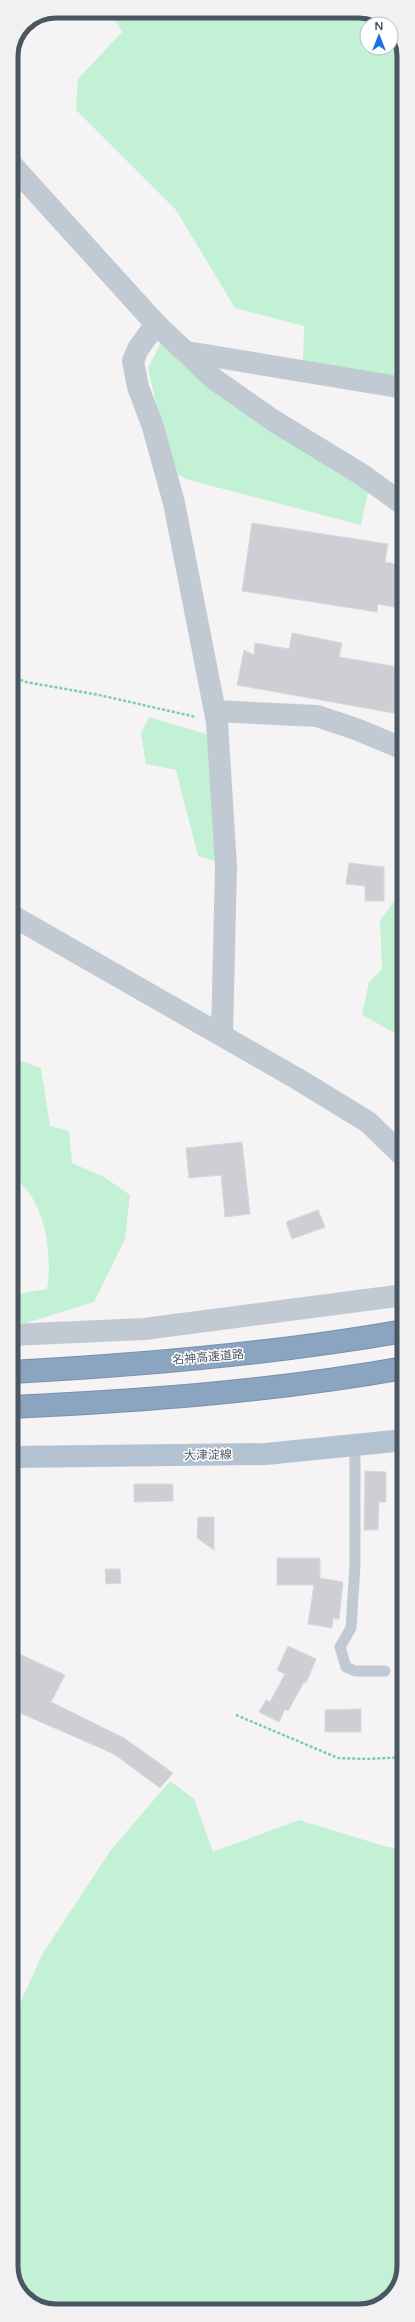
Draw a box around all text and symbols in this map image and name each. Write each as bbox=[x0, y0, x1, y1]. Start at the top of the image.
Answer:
north arrow bbox=[359, 16, 399, 56]
text: N bbox=[375, 20, 383, 33]
street label: 名神高速道路 bbox=[172, 1347, 244, 1367]
street label: 大津淀線 bbox=[184, 1448, 232, 1462]

